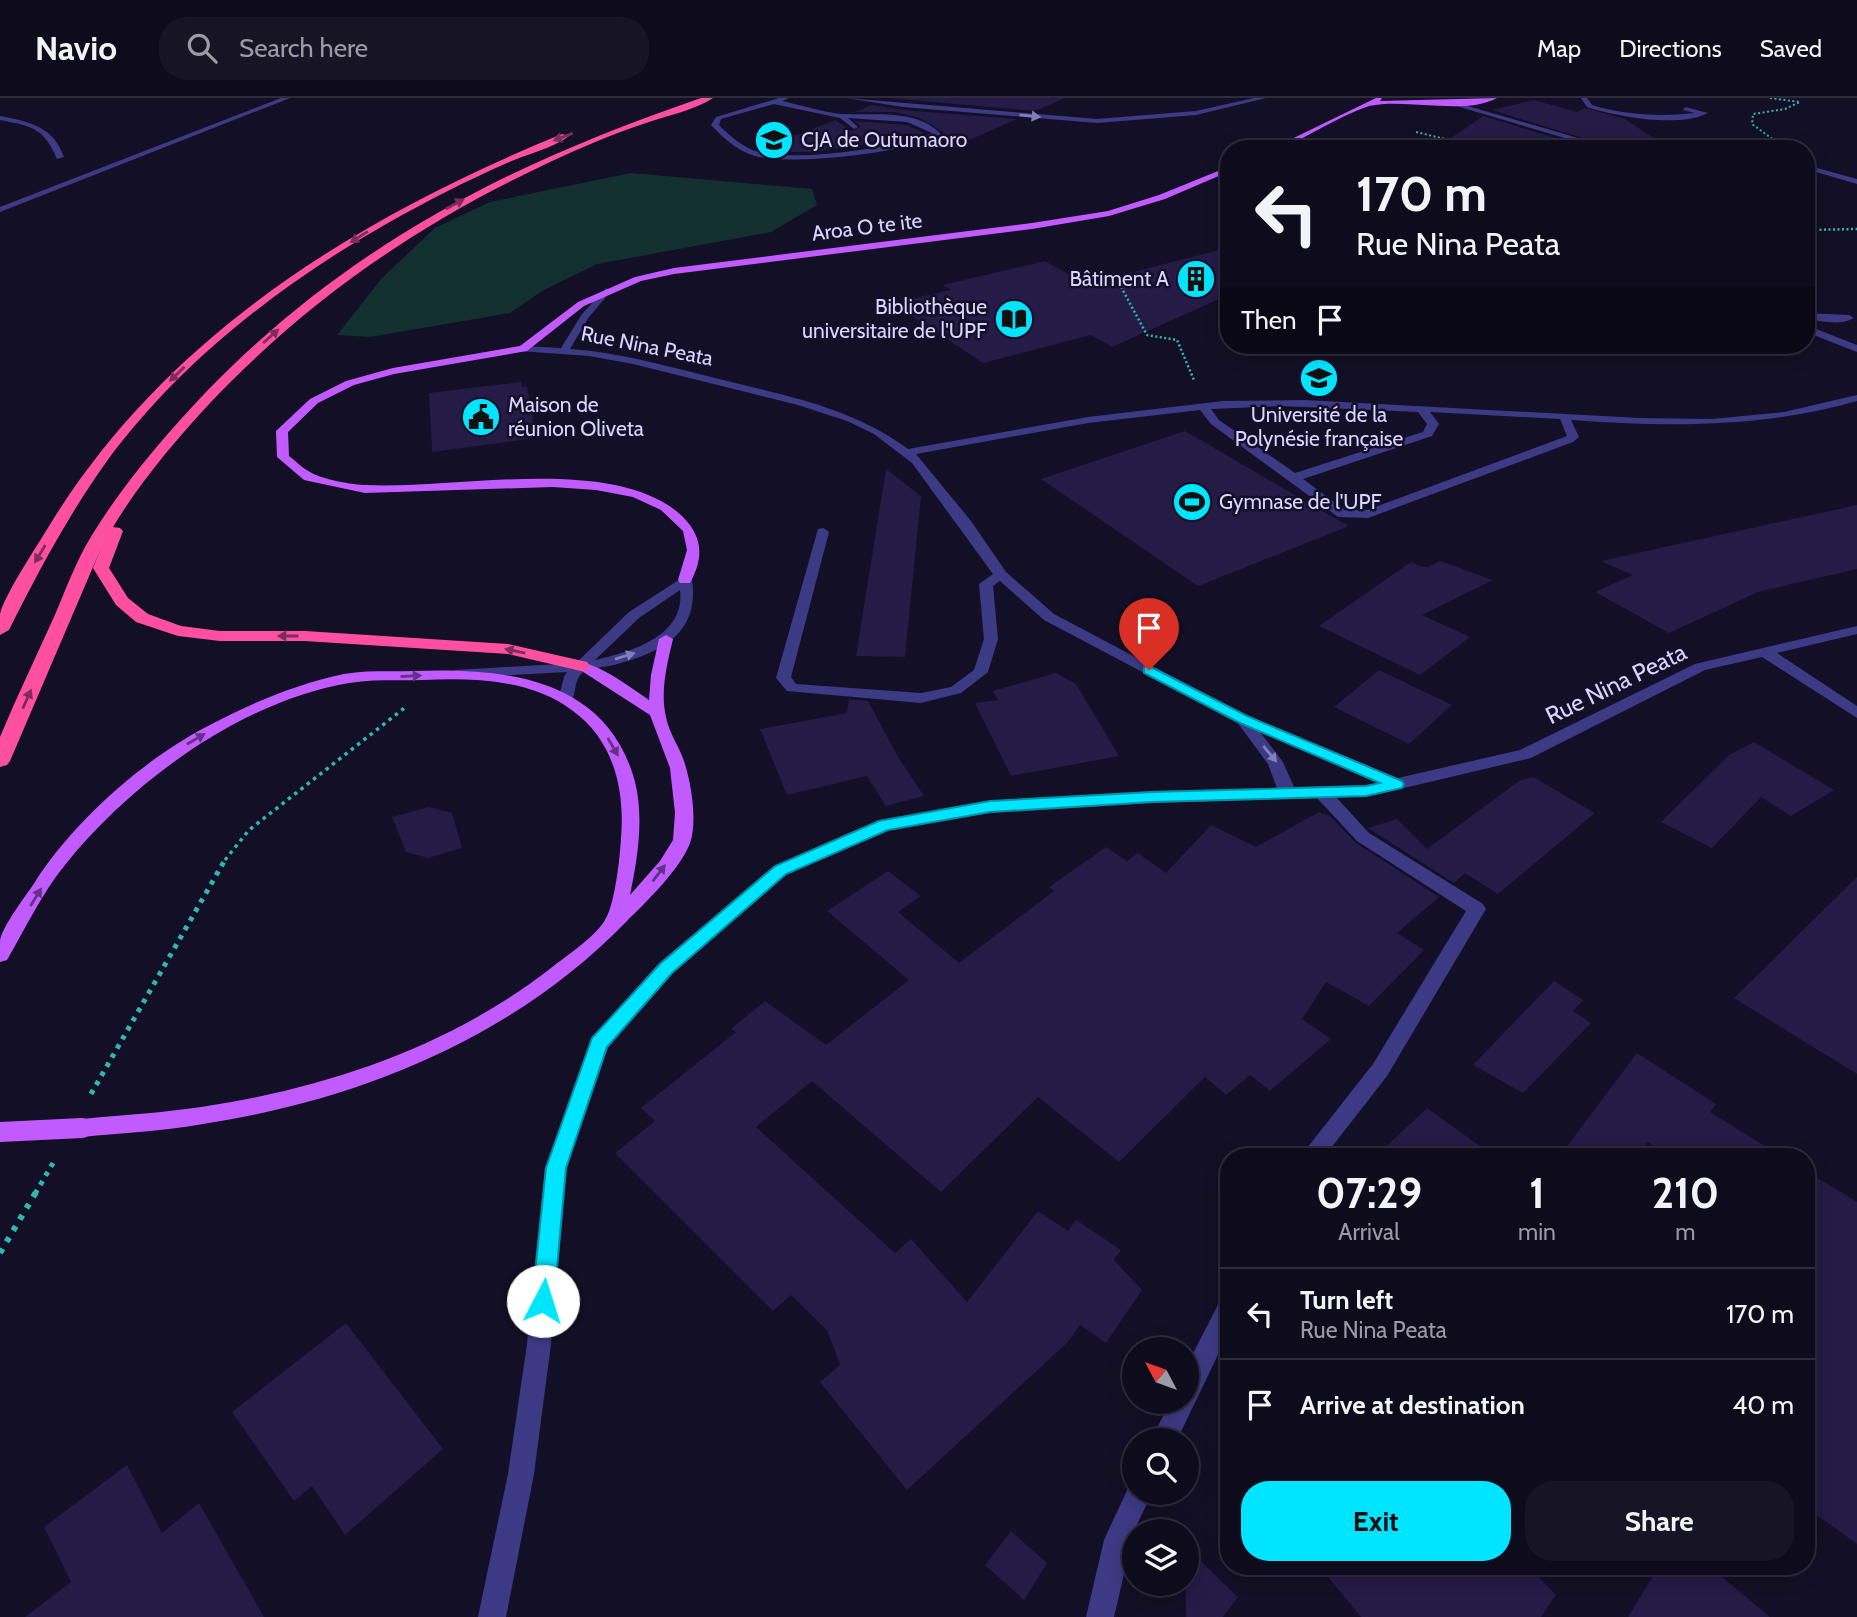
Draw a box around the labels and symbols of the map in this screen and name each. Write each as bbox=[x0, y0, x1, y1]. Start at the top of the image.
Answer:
one-way arrow bbox=[1019, 111, 1041, 122]
school or university icon: CJA de Outumaoro bbox=[753, 119, 795, 161]
place label: CJA de Outumaoro bbox=[801, 127, 967, 152]
one-way arrow bbox=[552, 131, 573, 142]
one-way arrow bbox=[445, 198, 465, 209]
street label: Aroa O te ite bbox=[810, 207, 924, 246]
one-way arrow bbox=[349, 230, 368, 243]
building icon: Bâtiment A bbox=[1175, 258, 1217, 300]
place label: Bâtiment A bbox=[1070, 266, 1169, 291]
place label: Bibliothèque universitaire de l'UPF bbox=[802, 294, 987, 343]
library icon: Bibliothèque universitaire de l'UPF bbox=[993, 298, 1035, 340]
street label: Rue Nina Peata bbox=[579, 320, 715, 371]
one-way arrow bbox=[262, 329, 279, 344]
school or university icon: Université de la Polynésie française bbox=[1298, 357, 1340, 399]
one-way arrow bbox=[169, 365, 186, 382]
place label: Maison de réunion Oliveta bbox=[508, 392, 644, 441]
public building icon: Maison de réunion Oliveta bbox=[460, 396, 502, 438]
place label: Université de la Polynésie française bbox=[1235, 402, 1404, 451]
sports icon: Gymnase de l'UPF bbox=[1171, 481, 1213, 523]
place label: Gymnase de l'UPF bbox=[1219, 489, 1382, 514]
one-way arrow bbox=[34, 544, 46, 563]
pin bbox=[1119, 598, 1179, 670]
one-way arrow bbox=[277, 630, 299, 642]
street label: Rue Nina Peata bbox=[1541, 637, 1691, 730]
one-way arrow bbox=[504, 645, 526, 656]
one-way arrow bbox=[614, 650, 635, 660]
one-way arrow bbox=[401, 670, 423, 681]
one-way arrow bbox=[22, 688, 33, 709]
one-way arrow bbox=[187, 733, 206, 745]
one-way arrow bbox=[607, 738, 619, 757]
one-way arrow bbox=[1262, 745, 1278, 763]
one-way arrow bbox=[652, 864, 666, 882]
one-way arrow bbox=[29, 887, 42, 907]
position arrow bbox=[506, 1264, 580, 1338]
north arrow bbox=[1122, 1337, 1199, 1414]

